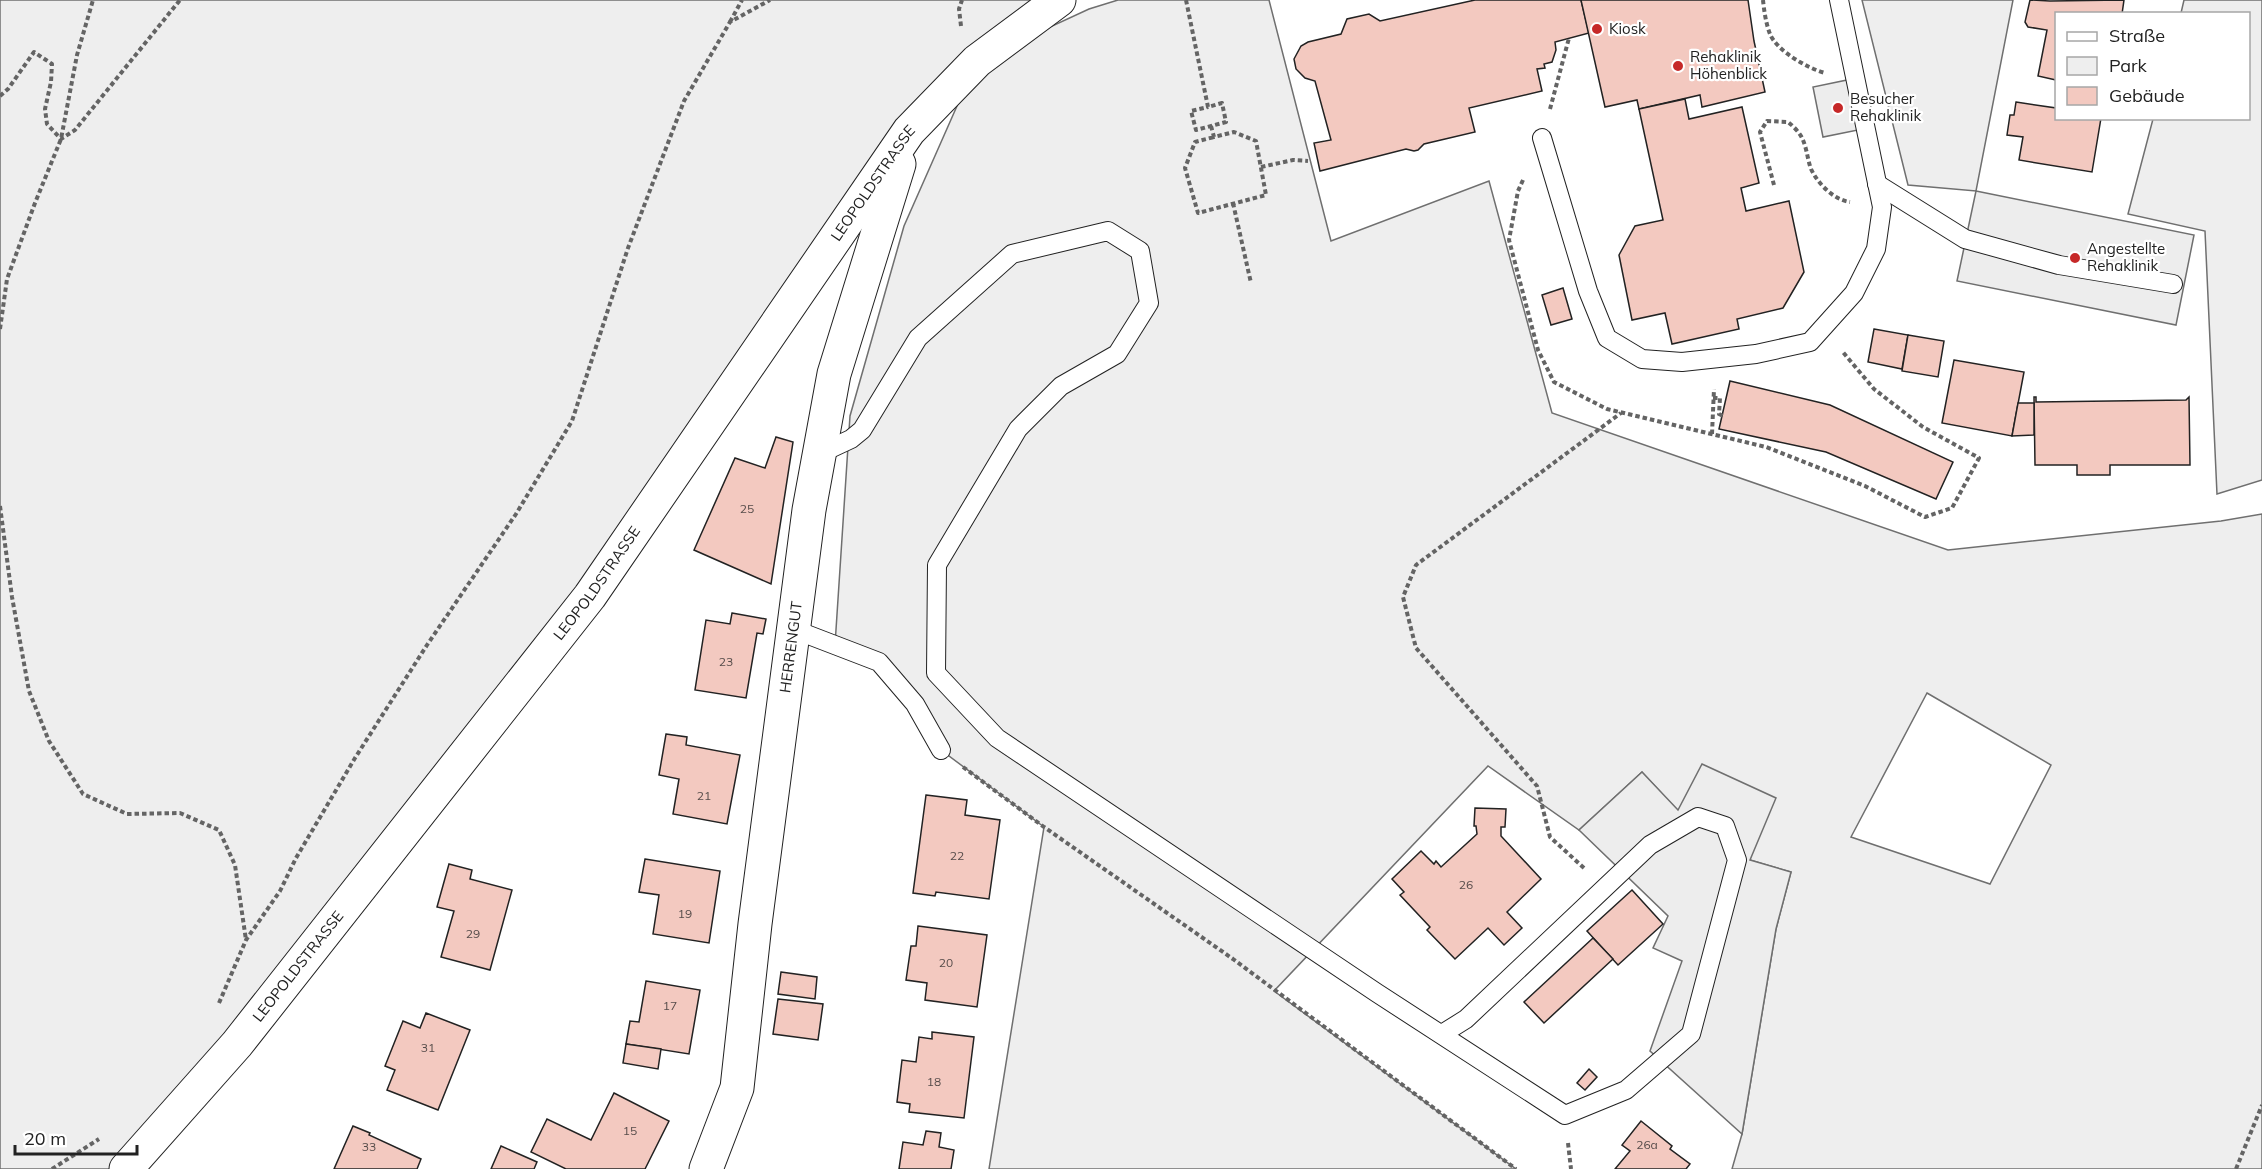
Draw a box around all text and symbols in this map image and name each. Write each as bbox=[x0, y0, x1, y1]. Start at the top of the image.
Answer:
legend bbox=[2055, 12, 2250, 120]
place label: Kiosk bbox=[1609, 19, 1646, 38]
marker: Kiosk bbox=[1590, 22, 1604, 36]
text: Straße bbox=[2109, 24, 2165, 47]
place label: Rehaklinik Höhenblick bbox=[1690, 47, 1767, 83]
text: Park bbox=[2109, 54, 2148, 77]
marker: Rehaklinik Höhenblick bbox=[1671, 59, 1685, 73]
text: Gebäude bbox=[2109, 84, 2185, 107]
place label: Besucher Rehaklinik bbox=[1850, 89, 1921, 125]
marker: Besucher Rehaklinik bbox=[1831, 101, 1845, 115]
street label: LEOPOLDSTRASSE bbox=[826, 121, 919, 245]
place label: Angestellte Rehaklinik bbox=[2087, 239, 2165, 275]
marker: Angestellte Rehaklinik bbox=[2068, 251, 2082, 265]
house number: 25 bbox=[740, 501, 754, 516]
street label: LEOPOLDSTRASSE bbox=[549, 522, 644, 644]
street label: HERRENGUT bbox=[775, 600, 806, 694]
house number: 23 bbox=[719, 654, 733, 669]
house number: 21 bbox=[697, 788, 711, 803]
house number: 22 bbox=[950, 848, 964, 863]
house number: 26 bbox=[1459, 877, 1473, 892]
house number: 19 bbox=[678, 906, 692, 921]
street label: LEOPOLDSTRASSE bbox=[248, 907, 347, 1025]
house number: 29 bbox=[466, 926, 480, 941]
house number: 20 bbox=[939, 955, 953, 970]
house number: 17 bbox=[663, 998, 677, 1013]
house number: 31 bbox=[421, 1040, 435, 1055]
house number: 18 bbox=[927, 1074, 941, 1089]
scale bar bbox=[15, 1118, 136, 1156]
house number: 15 bbox=[623, 1123, 637, 1138]
text: 20 m bbox=[24, 1127, 66, 1150]
house number: 26a bbox=[1636, 1137, 1658, 1152]
house number: 33 bbox=[362, 1139, 376, 1154]

